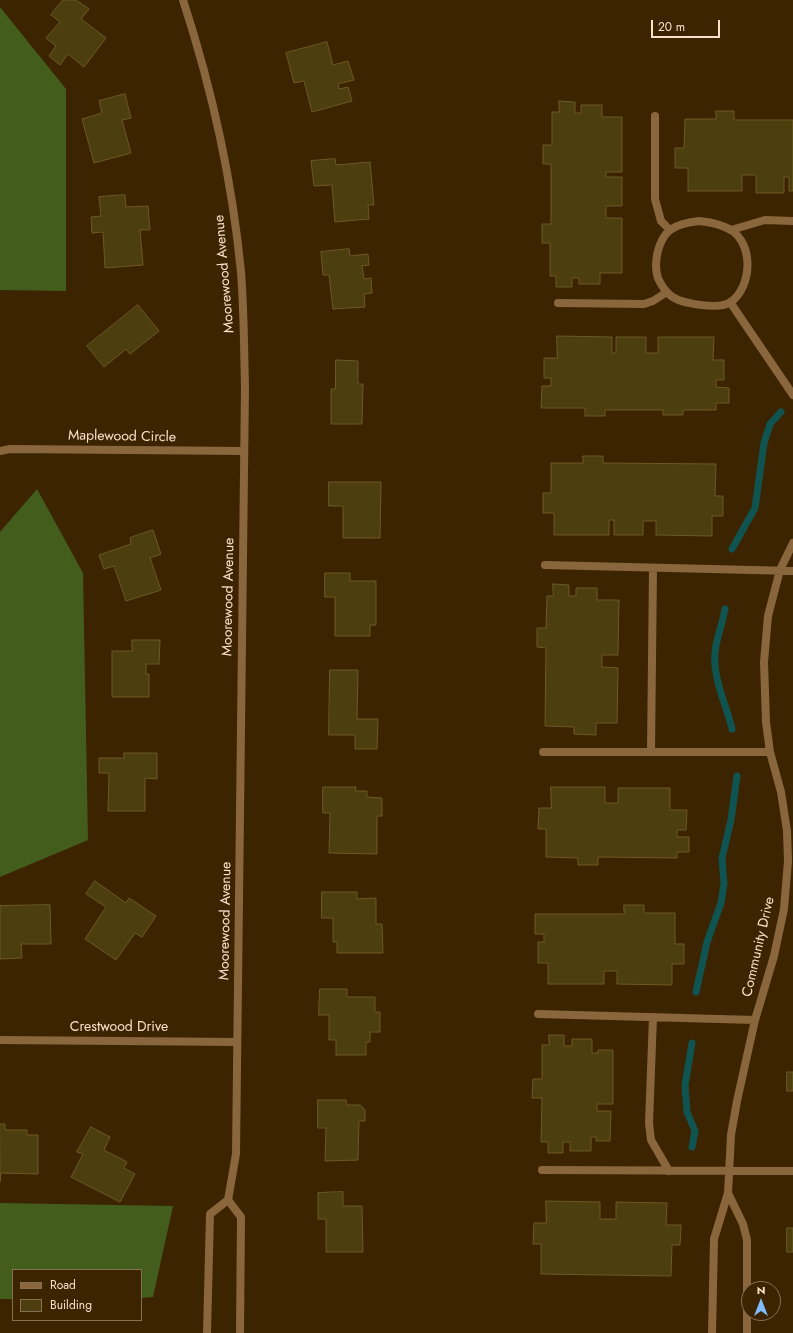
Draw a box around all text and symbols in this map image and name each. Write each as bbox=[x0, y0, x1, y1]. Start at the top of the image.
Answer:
scale bar bbox=[653, 12, 722, 38]
text: 20 m bbox=[658, 18, 685, 36]
street label: Moorewood Avenue bbox=[211, 214, 239, 334]
street label: Maplewood Circle bbox=[68, 428, 176, 446]
street label: Moorewood Avenue bbox=[220, 538, 238, 656]
street label: Moorewood Avenue bbox=[217, 862, 235, 980]
street label: Community Drive bbox=[739, 895, 779, 999]
street label: Crestwood Drive bbox=[70, 1020, 168, 1036]
legend bbox=[12, 1269, 142, 1321]
text: Road bbox=[50, 1276, 76, 1294]
north arrow bbox=[741, 1281, 781, 1321]
text: N bbox=[757, 1282, 765, 1298]
text: Building bbox=[50, 1296, 92, 1314]

